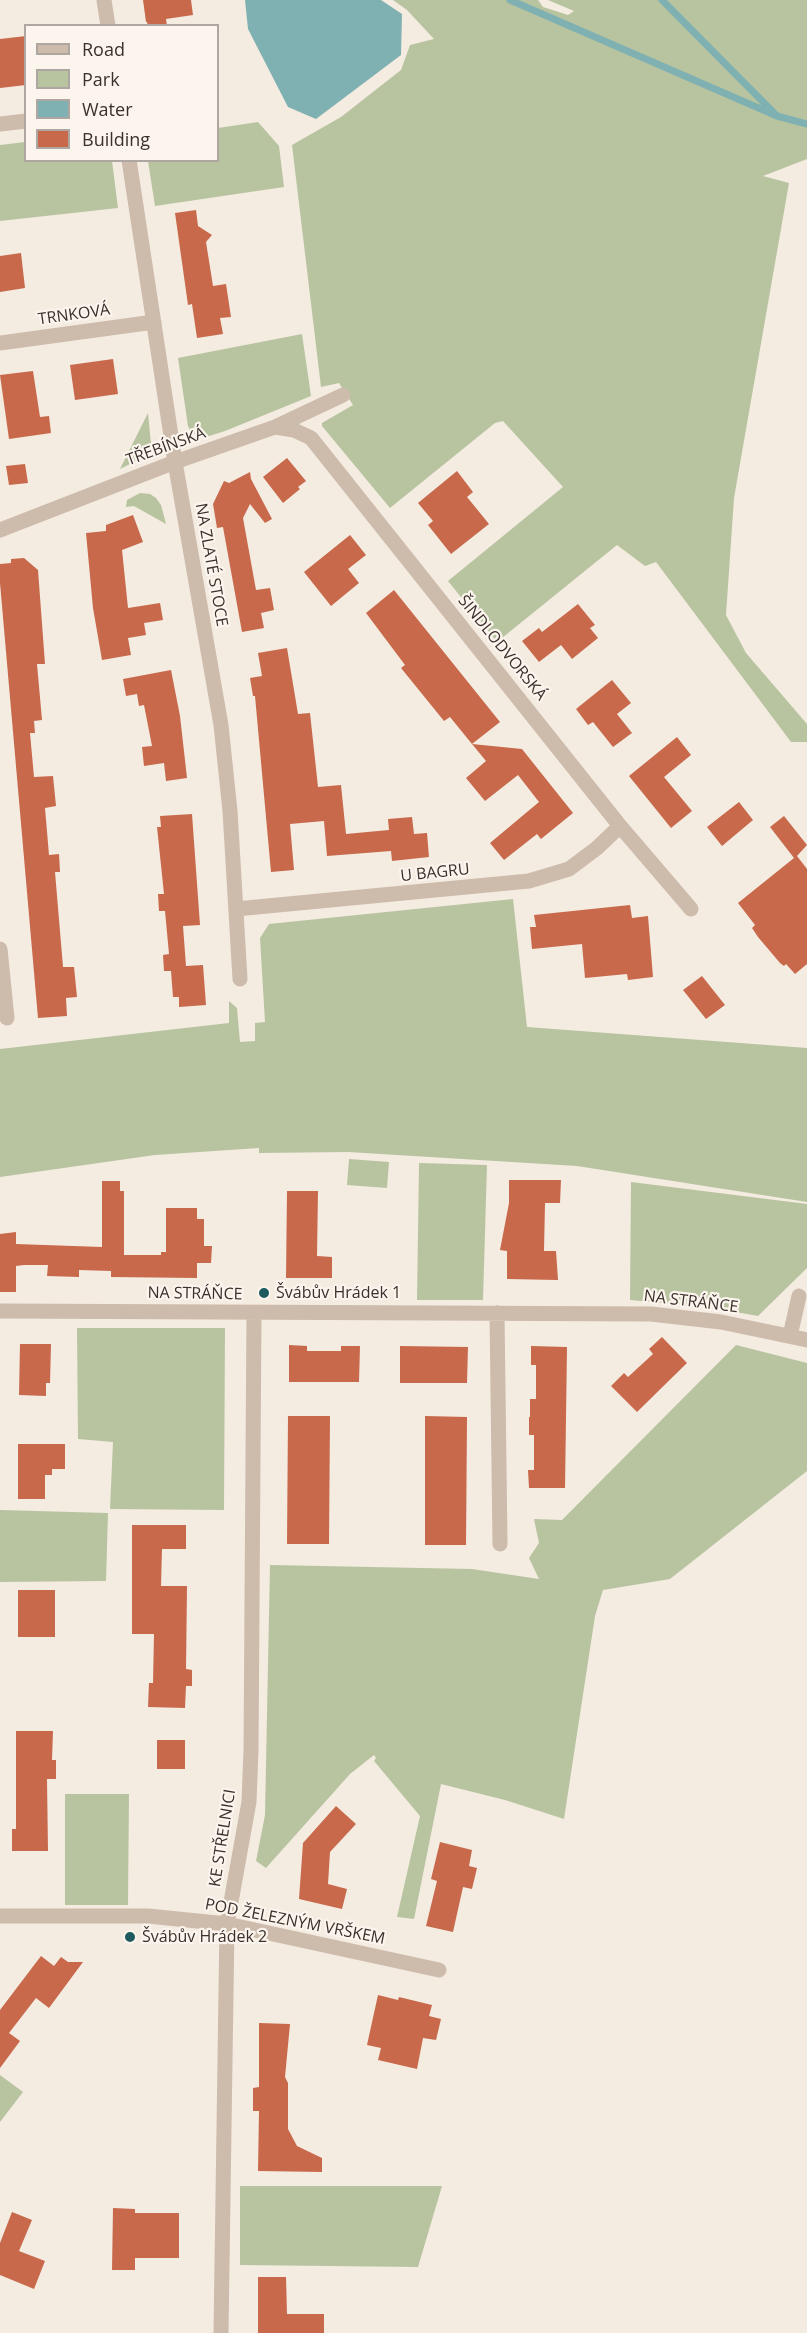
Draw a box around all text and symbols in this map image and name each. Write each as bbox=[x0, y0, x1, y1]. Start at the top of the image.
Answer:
legend bbox=[24, 24, 219, 162]
text: Road bbox=[82, 37, 125, 61]
text: Park bbox=[82, 67, 120, 91]
text: Water bbox=[82, 97, 133, 121]
text: Building bbox=[82, 127, 150, 151]
street label: TRNKOVÁ bbox=[37, 300, 111, 330]
street label: TŘEBÍNSKÁ bbox=[124, 424, 208, 470]
street label: NA ZLATÉ STOCE bbox=[191, 502, 231, 628]
street label: ŠINDLODVORSKÁ bbox=[454, 592, 550, 704]
street label: U BAGRU bbox=[399, 860, 471, 886]
place label: Švábův Hrádek 1 bbox=[276, 1283, 401, 1303]
street label: NA STRÁŇCE bbox=[147, 1284, 243, 1304]
marker: Švábův Hrádek 1 bbox=[257, 1286, 271, 1300]
street label: NA STRÁŇCE bbox=[643, 1287, 739, 1317]
street label: KE STŘELNICI bbox=[206, 1788, 240, 1888]
street label: POD ŽELEZNÝM VRŠKEM bbox=[203, 1895, 387, 1949]
place label: Švábův Hrádek 2 bbox=[142, 1927, 267, 1947]
marker: Švábův Hrádek 2 bbox=[123, 1930, 137, 1944]

